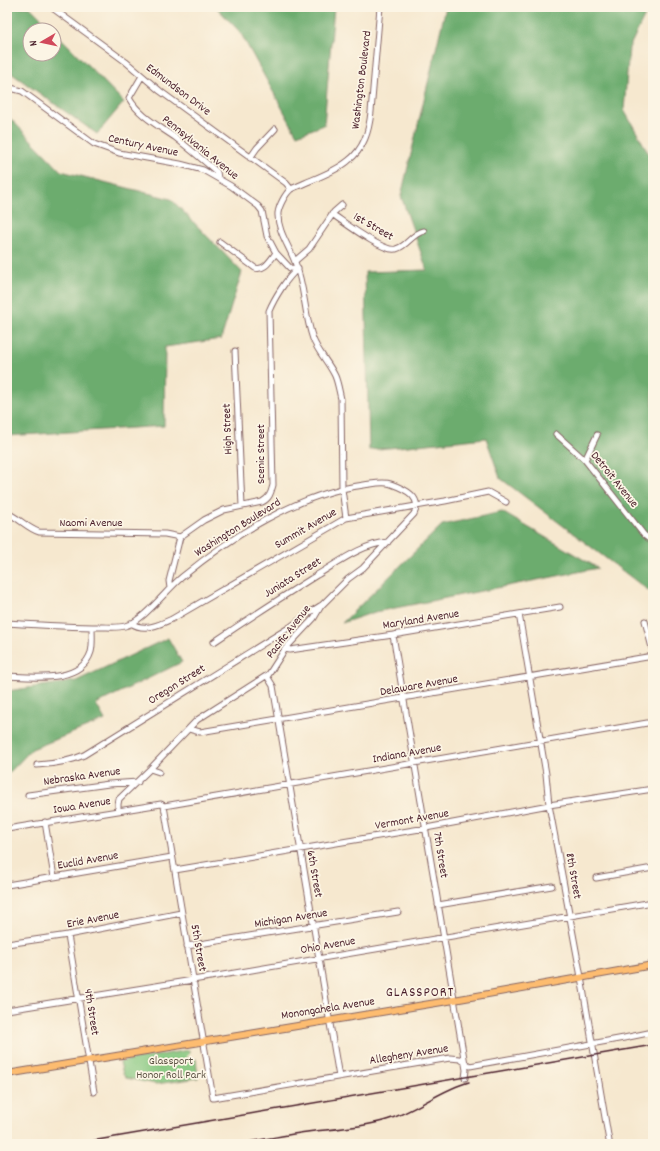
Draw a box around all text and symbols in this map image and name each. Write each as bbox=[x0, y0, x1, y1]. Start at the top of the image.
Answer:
north arrow bbox=[22, 22, 62, 62]
street label: Washington Boulevard bbox=[348, 30, 376, 130]
text: N bbox=[26, 39, 42, 47]
street label: Edmundson Drive bbox=[142, 60, 214, 120]
street label: Pennsylvania Avenue bbox=[158, 112, 242, 184]
street label: Century Avenue bbox=[106, 130, 180, 162]
street label: 1st Street bbox=[350, 209, 397, 246]
street label: High Street bbox=[219, 403, 237, 455]
street label: Scenic Street bbox=[253, 423, 270, 484]
street label: Detroit Avenue bbox=[586, 448, 642, 512]
street label: Washington Boulevard bbox=[191, 495, 285, 561]
street label: Summit Avenue bbox=[272, 504, 340, 554]
street label: Naomi Avenue bbox=[60, 515, 122, 532]
street label: Juniata Street bbox=[261, 553, 325, 602]
street label: Pacific Avenue bbox=[263, 602, 315, 662]
street label: Maryland Avenue bbox=[382, 606, 460, 634]
street label: Oregon Street bbox=[145, 660, 209, 709]
street label: Delaware Avenue bbox=[379, 671, 459, 701]
street label: Indiana Avenue bbox=[371, 740, 443, 768]
street label: Nebraska Avenue bbox=[42, 763, 122, 791]
street label: Iowa Avenue bbox=[52, 793, 112, 819]
street label: Vermont Avenue bbox=[374, 805, 450, 835]
street label: 7th Street bbox=[428, 831, 452, 880]
street label: Euclid Avenue bbox=[56, 847, 120, 875]
street label: 6th Street bbox=[301, 849, 327, 900]
street label: 8th Street bbox=[561, 852, 586, 901]
street label: Michigan Avenue bbox=[253, 905, 329, 933]
street label: Erie Avenue bbox=[65, 907, 121, 933]
street label: 5th Street bbox=[186, 923, 211, 973]
street label: Ohio Avenue bbox=[299, 933, 357, 959]
district label: GLASSPORT bbox=[386, 983, 454, 1003]
street label: 4th Street bbox=[79, 988, 103, 1037]
street label: Monongahela Avenue bbox=[280, 993, 376, 1025]
street label: Allegheny Avenue bbox=[368, 1040, 450, 1070]
park label: Glassport Honor Roll Park bbox=[136, 1053, 206, 1084]

